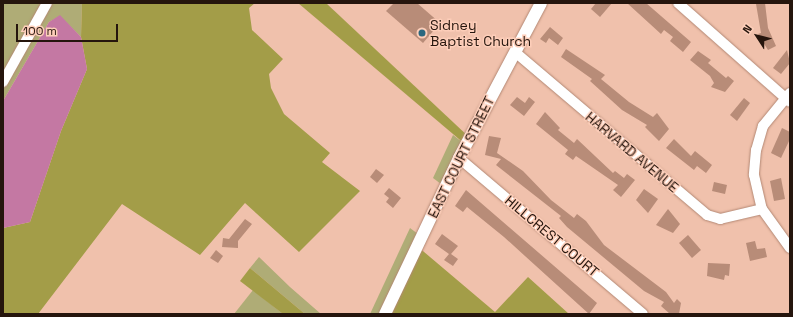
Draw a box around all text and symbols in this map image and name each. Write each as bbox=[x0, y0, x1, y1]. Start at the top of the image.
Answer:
scale bar bbox=[18, 16, 120, 42]
north arrow bbox=[737, 16, 777, 56]
place label: Sidney Baptist Church bbox=[430, 17, 531, 50]
text: N bbox=[739, 22, 755, 36]
text: 100 m bbox=[23, 23, 57, 39]
marker: Sidney Baptist Church bbox=[417, 28, 427, 38]
street label: EAST COURT STREET bbox=[424, 93, 498, 221]
street label: HARVARD AVENUE bbox=[582, 108, 682, 196]
street label: HILLCREST COURT bbox=[501, 192, 603, 280]

